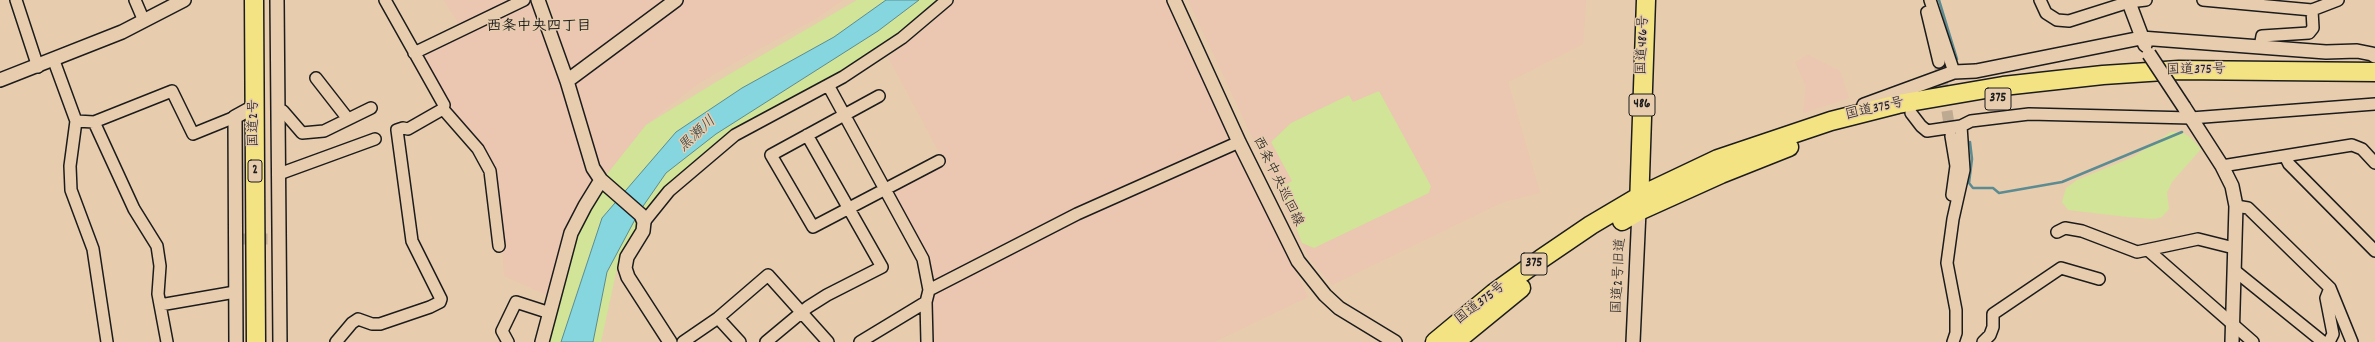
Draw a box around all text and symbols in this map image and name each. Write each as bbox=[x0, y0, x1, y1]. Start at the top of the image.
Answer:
street label: 国道486号 bbox=[1635, 15, 1653, 75]
district label: 西条中央四丁目 bbox=[487, 19, 591, 37]
street label: 国道375号 bbox=[2166, 62, 2226, 80]
road number: 375 bbox=[1985, 88, 2011, 110]
road number: 486 bbox=[1629, 94, 1655, 116]
street label: 国道375号 bbox=[1844, 95, 1906, 125]
street label: 国道2号 bbox=[247, 99, 263, 147]
water label: 黒瀬川 bbox=[675, 113, 721, 157]
street label: 西条中央巡回線 bbox=[1248, 134, 1306, 230]
road number: 2 bbox=[248, 160, 262, 182]
street label: 国道2号旧道 bbox=[1610, 238, 1630, 314]
road number: 375 bbox=[1521, 253, 1547, 275]
street label: 国道375号 bbox=[1452, 279, 1510, 329]

